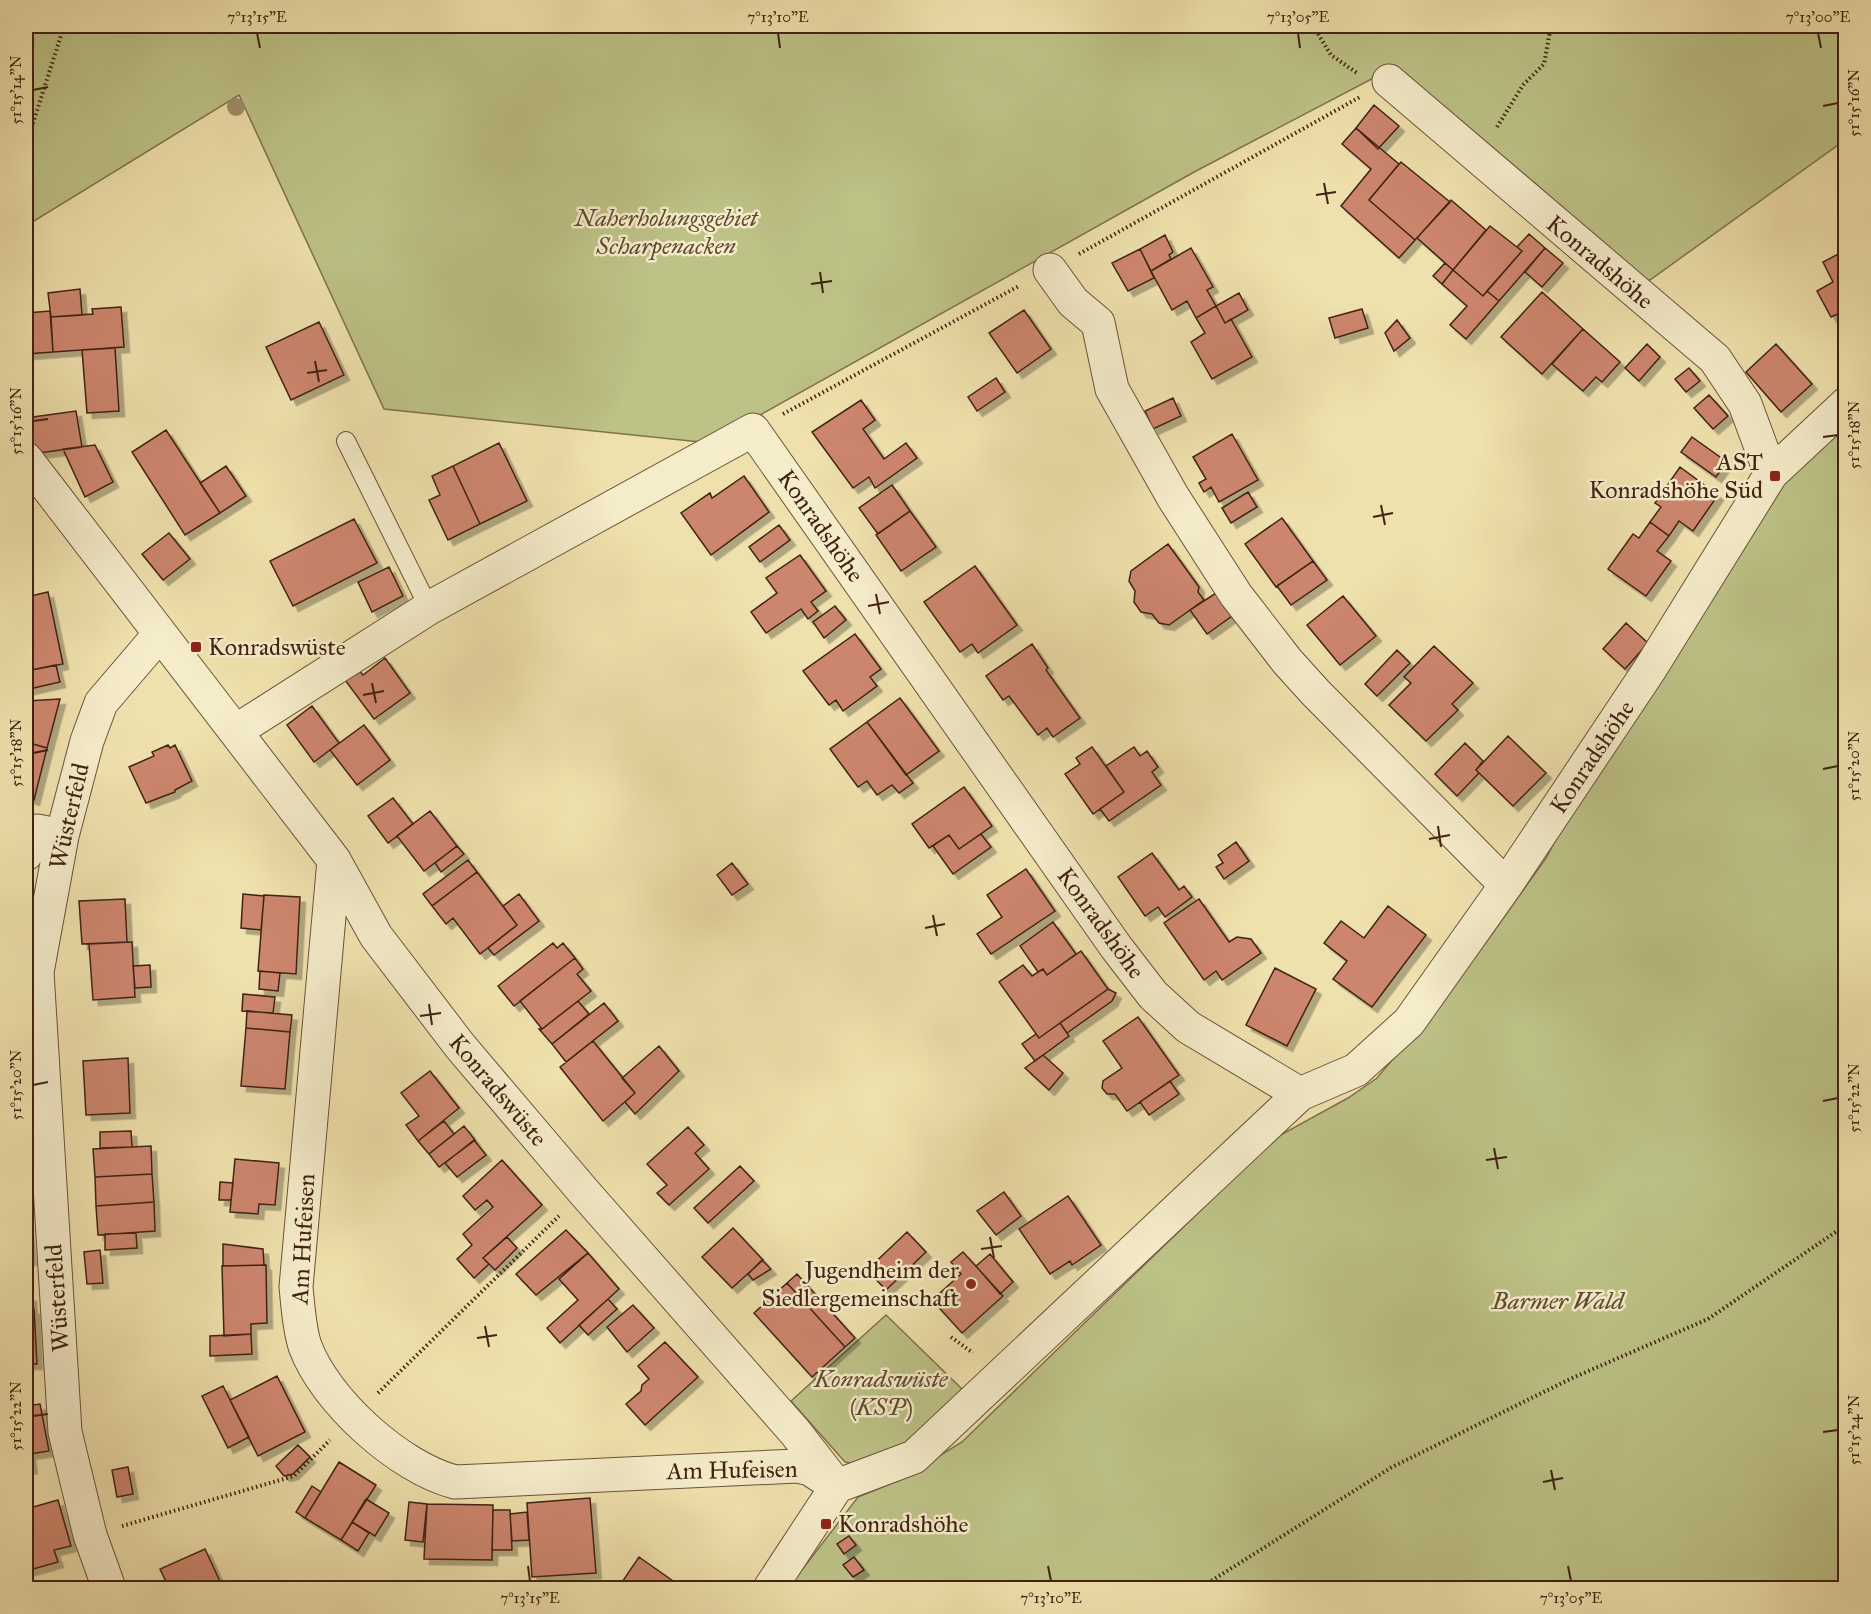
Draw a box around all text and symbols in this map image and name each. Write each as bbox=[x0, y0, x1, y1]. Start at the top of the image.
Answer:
text: 7°13'15"E bbox=[227, 8, 287, 26]
text: 7°13'10"E bbox=[747, 8, 809, 26]
text: 7°13'05"E bbox=[1267, 8, 1330, 26]
text: 7°13'00"E bbox=[1786, 8, 1850, 26]
text: 51°15'14"N bbox=[7, 55, 25, 124]
text: 51°15'16"N bbox=[1845, 69, 1863, 137]
park label: Naherholungsgebiet Scharpenacken bbox=[572, 203, 759, 261]
street label: Konradshöhe bbox=[1540, 209, 1660, 315]
text: 51°15'16"N bbox=[7, 387, 25, 455]
text: 51°15'18"N bbox=[1845, 400, 1863, 469]
place label: AST Konradshöhe Süd bbox=[1589, 447, 1763, 505]
street label: Konradshöhe bbox=[771, 464, 871, 588]
marker: AST Konradshöhe Süd bbox=[1768, 469, 1782, 483]
place label: Konradswüste bbox=[208, 632, 346, 662]
marker: Konradswüste bbox=[189, 640, 203, 654]
street label: Konradshöhe bbox=[1543, 694, 1641, 820]
text: 51°15'18"N bbox=[7, 718, 25, 787]
text: 51°15'20"N bbox=[1845, 730, 1863, 801]
street label: Wüsterfeld bbox=[42, 760, 96, 872]
street label: Konradshöhe bbox=[1050, 861, 1152, 985]
street label: Konradswüste bbox=[442, 1028, 554, 1152]
text: 51°15'20"N bbox=[7, 1049, 25, 1120]
text: 51°15'22"N bbox=[1845, 1063, 1863, 1133]
street label: Am Hufeisen bbox=[285, 1173, 321, 1306]
street label: Wüsterfeld bbox=[38, 1243, 76, 1353]
place label: Jugendheim der Siedlergemeinschaft bbox=[761, 1255, 960, 1313]
marker: Jugendheim der Siedlergemeinschaft bbox=[964, 1277, 978, 1291]
park label: Barmer Wald bbox=[1491, 1286, 1626, 1316]
park label: Konradswüste (KSP) bbox=[813, 1364, 949, 1422]
text: 51°15'22"N bbox=[7, 1381, 25, 1451]
text: 51°15'24"N bbox=[1845, 1395, 1863, 1465]
street label: Am Hufeisen bbox=[665, 1454, 798, 1486]
place label: Konradshöhe bbox=[838, 1509, 969, 1539]
marker: Konradshöhe bbox=[819, 1517, 833, 1531]
text: 7°13'15"E bbox=[500, 1589, 560, 1607]
text: 7°13'10"E bbox=[1020, 1589, 1082, 1607]
text: 7°13'05"E bbox=[1540, 1589, 1603, 1607]

